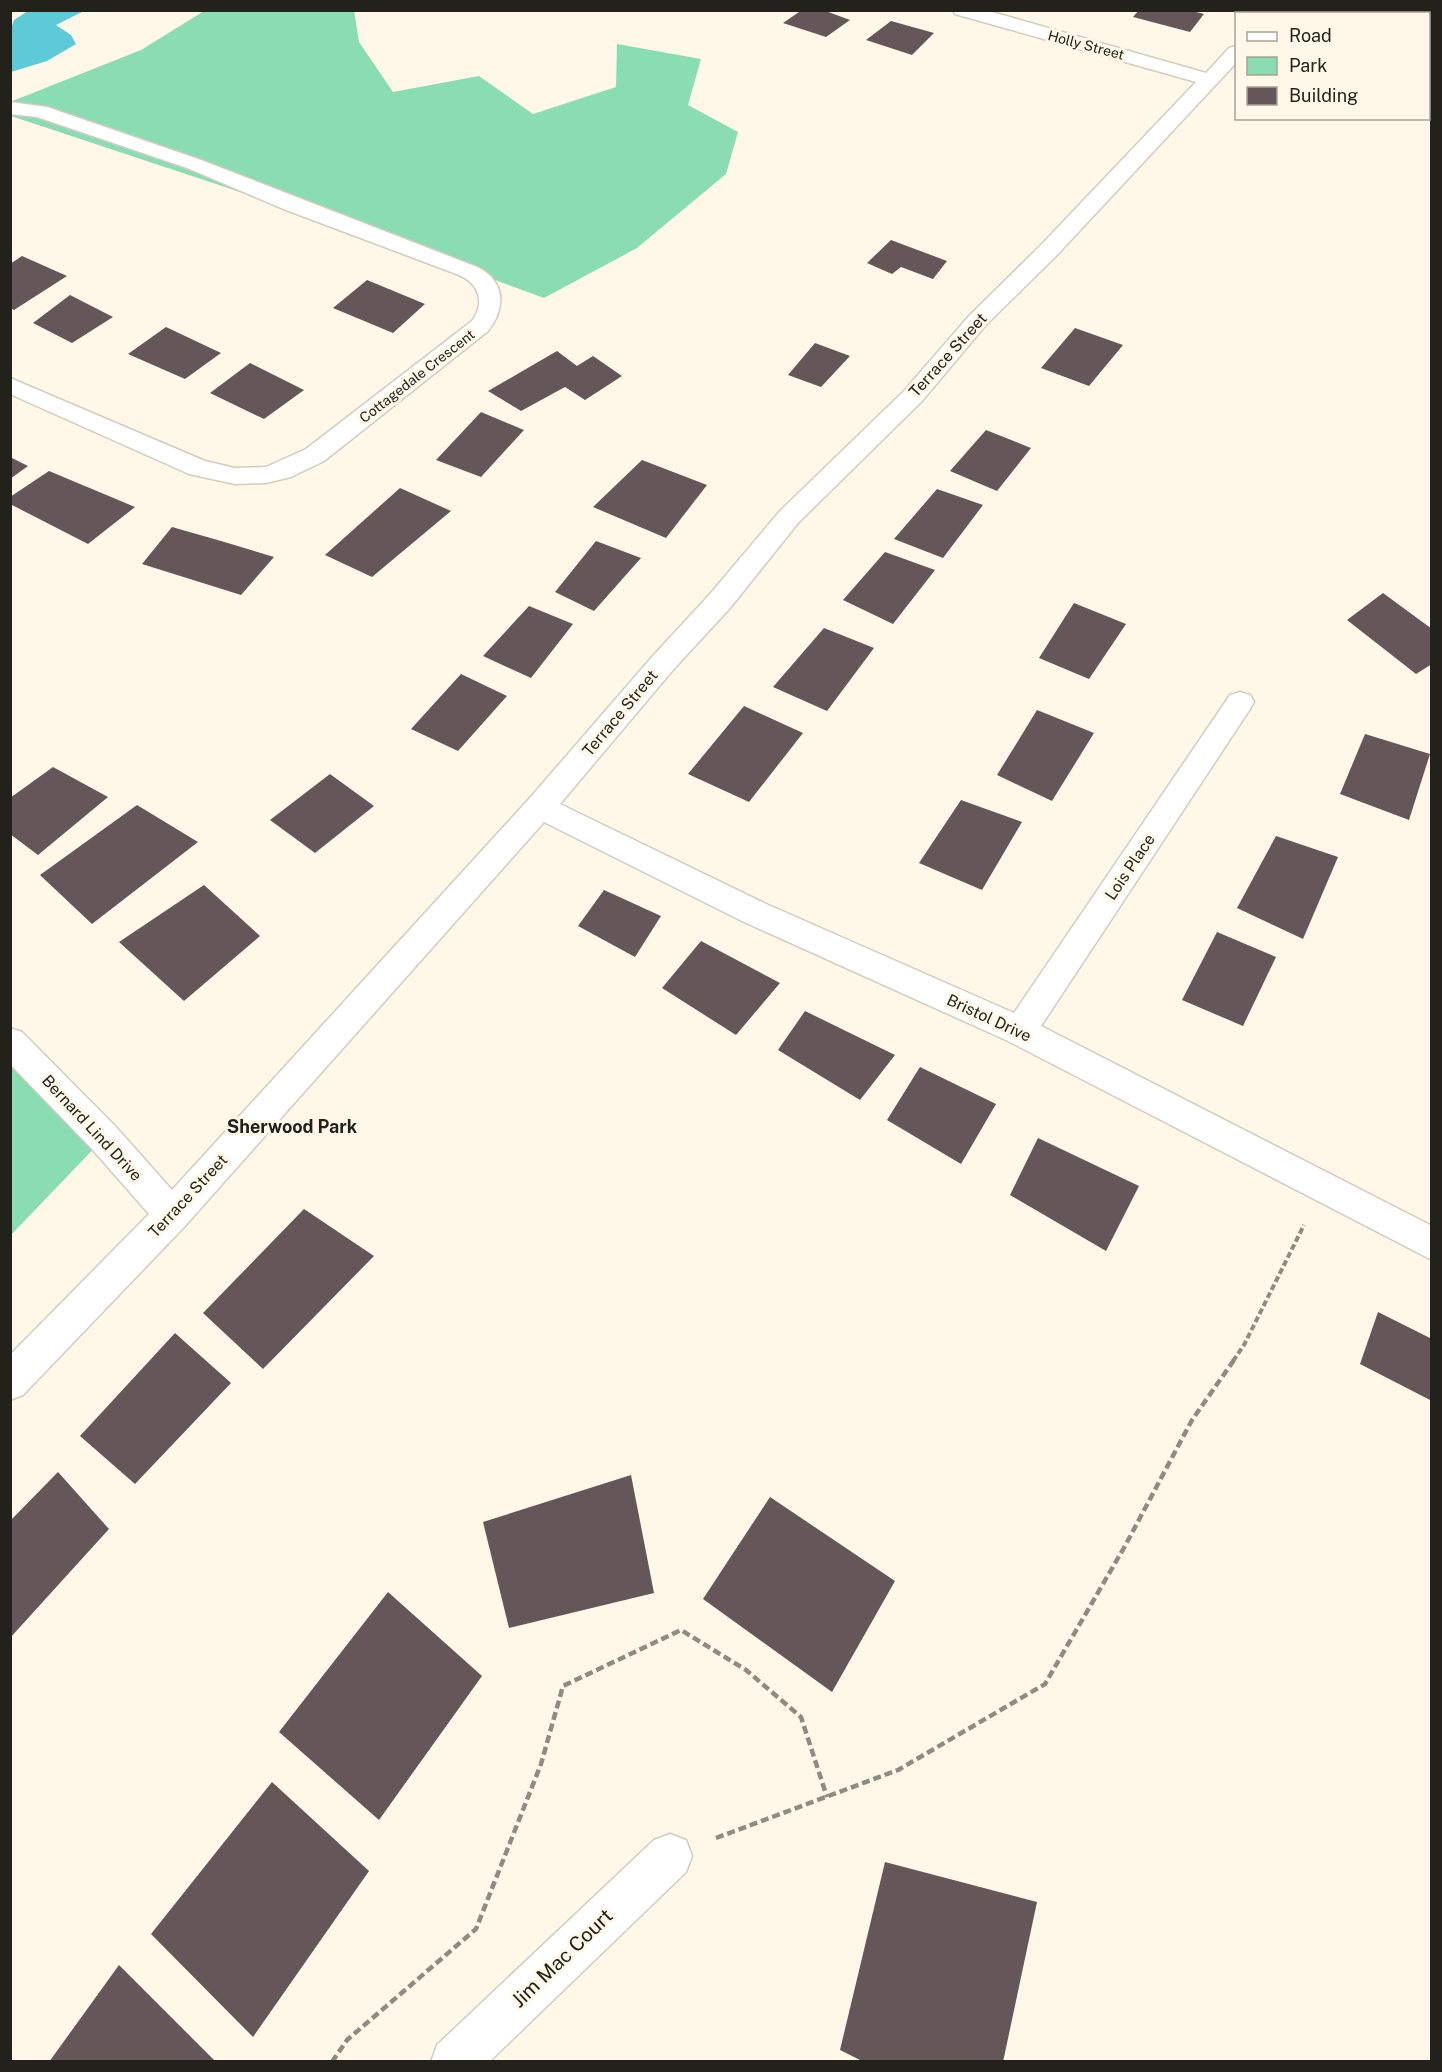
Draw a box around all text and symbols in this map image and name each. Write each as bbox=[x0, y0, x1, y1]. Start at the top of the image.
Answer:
legend bbox=[1235, 12, 1430, 120]
text: Road bbox=[1289, 25, 1332, 46]
street label: Holly Street bbox=[1046, 27, 1126, 63]
text: Park bbox=[1289, 55, 1327, 76]
text: Building bbox=[1289, 85, 1358, 106]
street label: Terrace Street bbox=[905, 309, 991, 401]
street label: Cottagedale Crescent bbox=[356, 326, 478, 426]
street label: Terrace Street bbox=[578, 666, 662, 760]
street label: Lois Place bbox=[1101, 830, 1159, 904]
street label: Bristol Drive bbox=[944, 990, 1034, 1046]
street label: Bernard Lind Drive bbox=[38, 1071, 146, 1185]
district label: Sherwood Park bbox=[227, 1116, 358, 1137]
street label: Terrace Street bbox=[145, 1150, 231, 1242]
street label: Jim Mac Court bbox=[506, 1904, 618, 2012]

